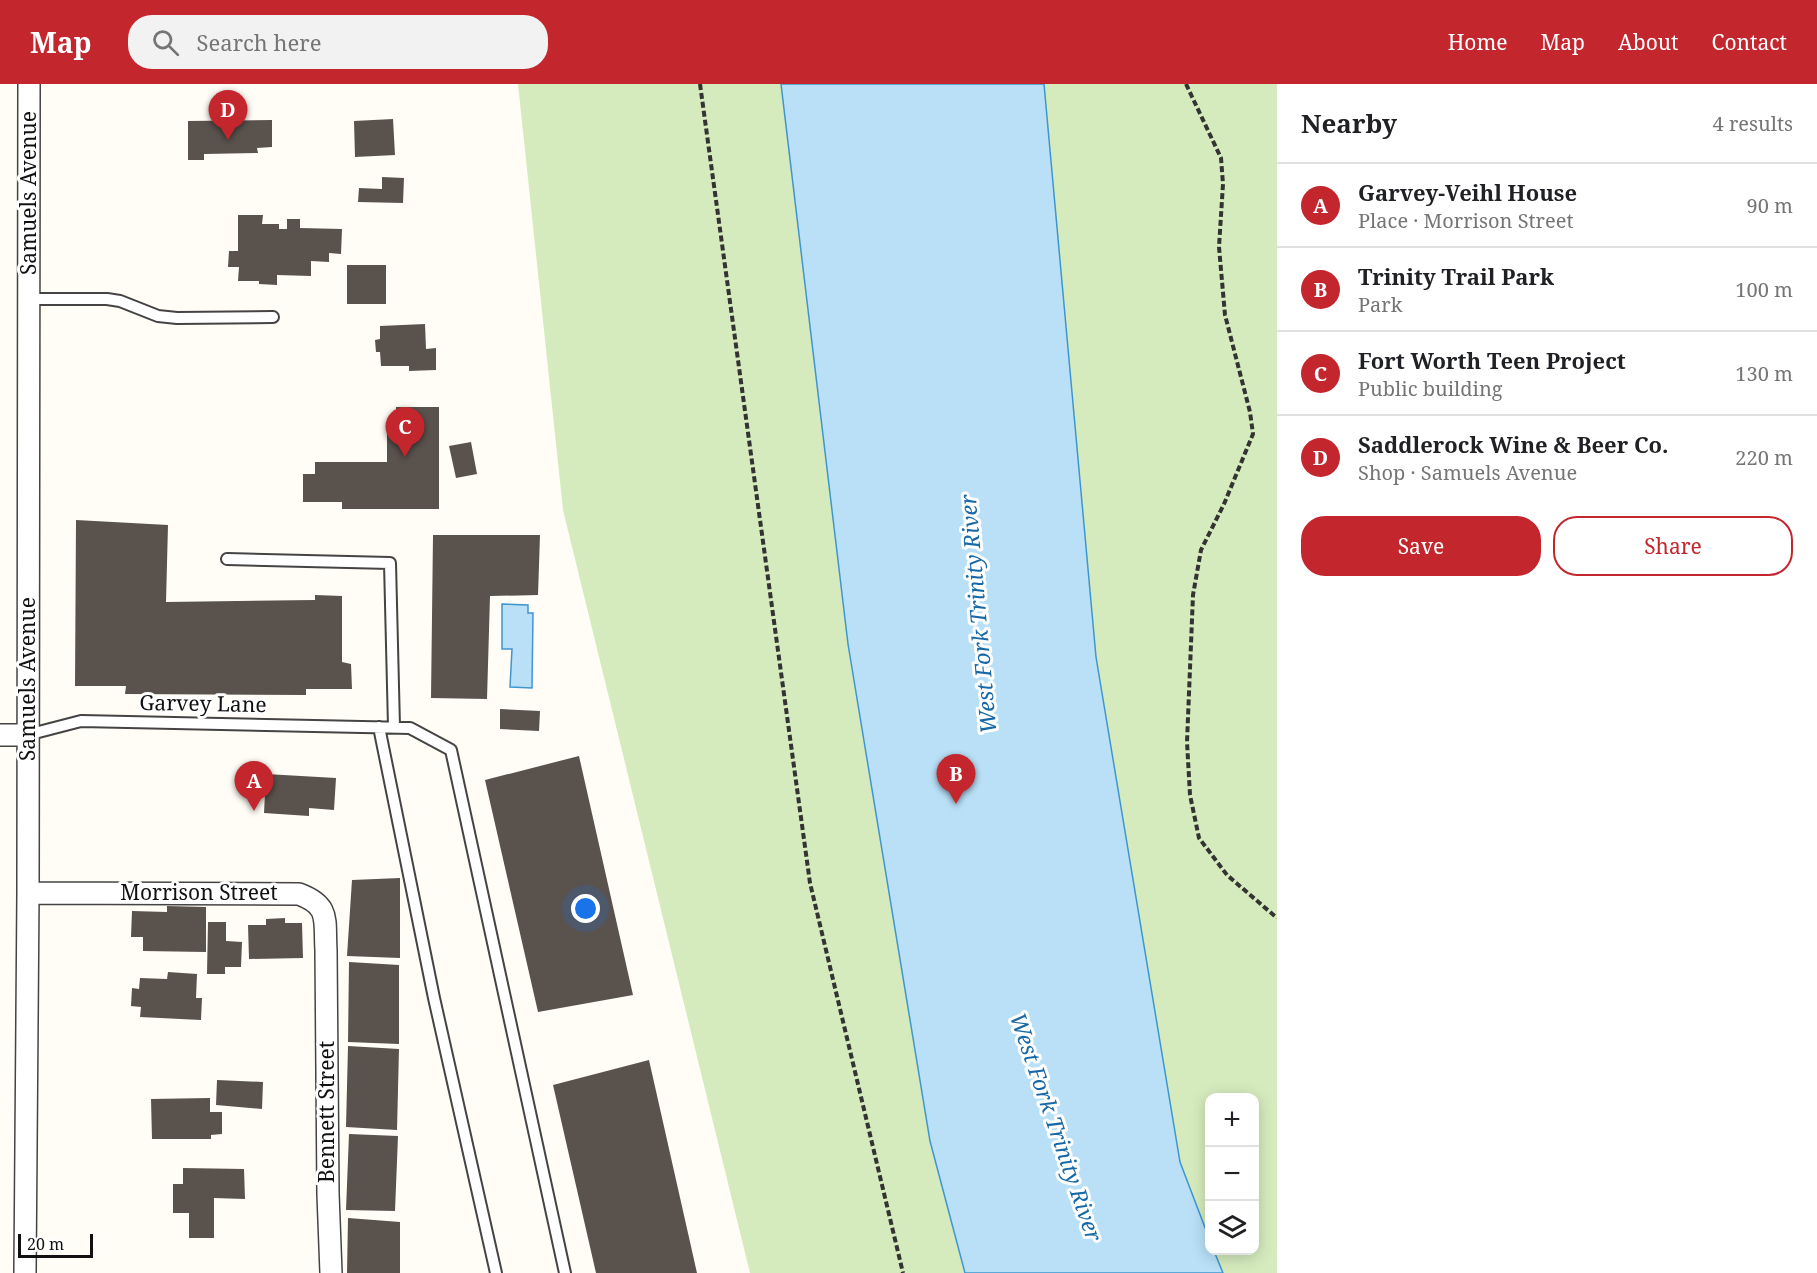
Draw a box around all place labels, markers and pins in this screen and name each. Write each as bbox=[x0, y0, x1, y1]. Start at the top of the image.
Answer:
pin: D bbox=[208, 91, 248, 140]
pin: C bbox=[386, 408, 424, 457]
pin: B bbox=[936, 754, 976, 804]
pin: A bbox=[234, 762, 274, 811]

